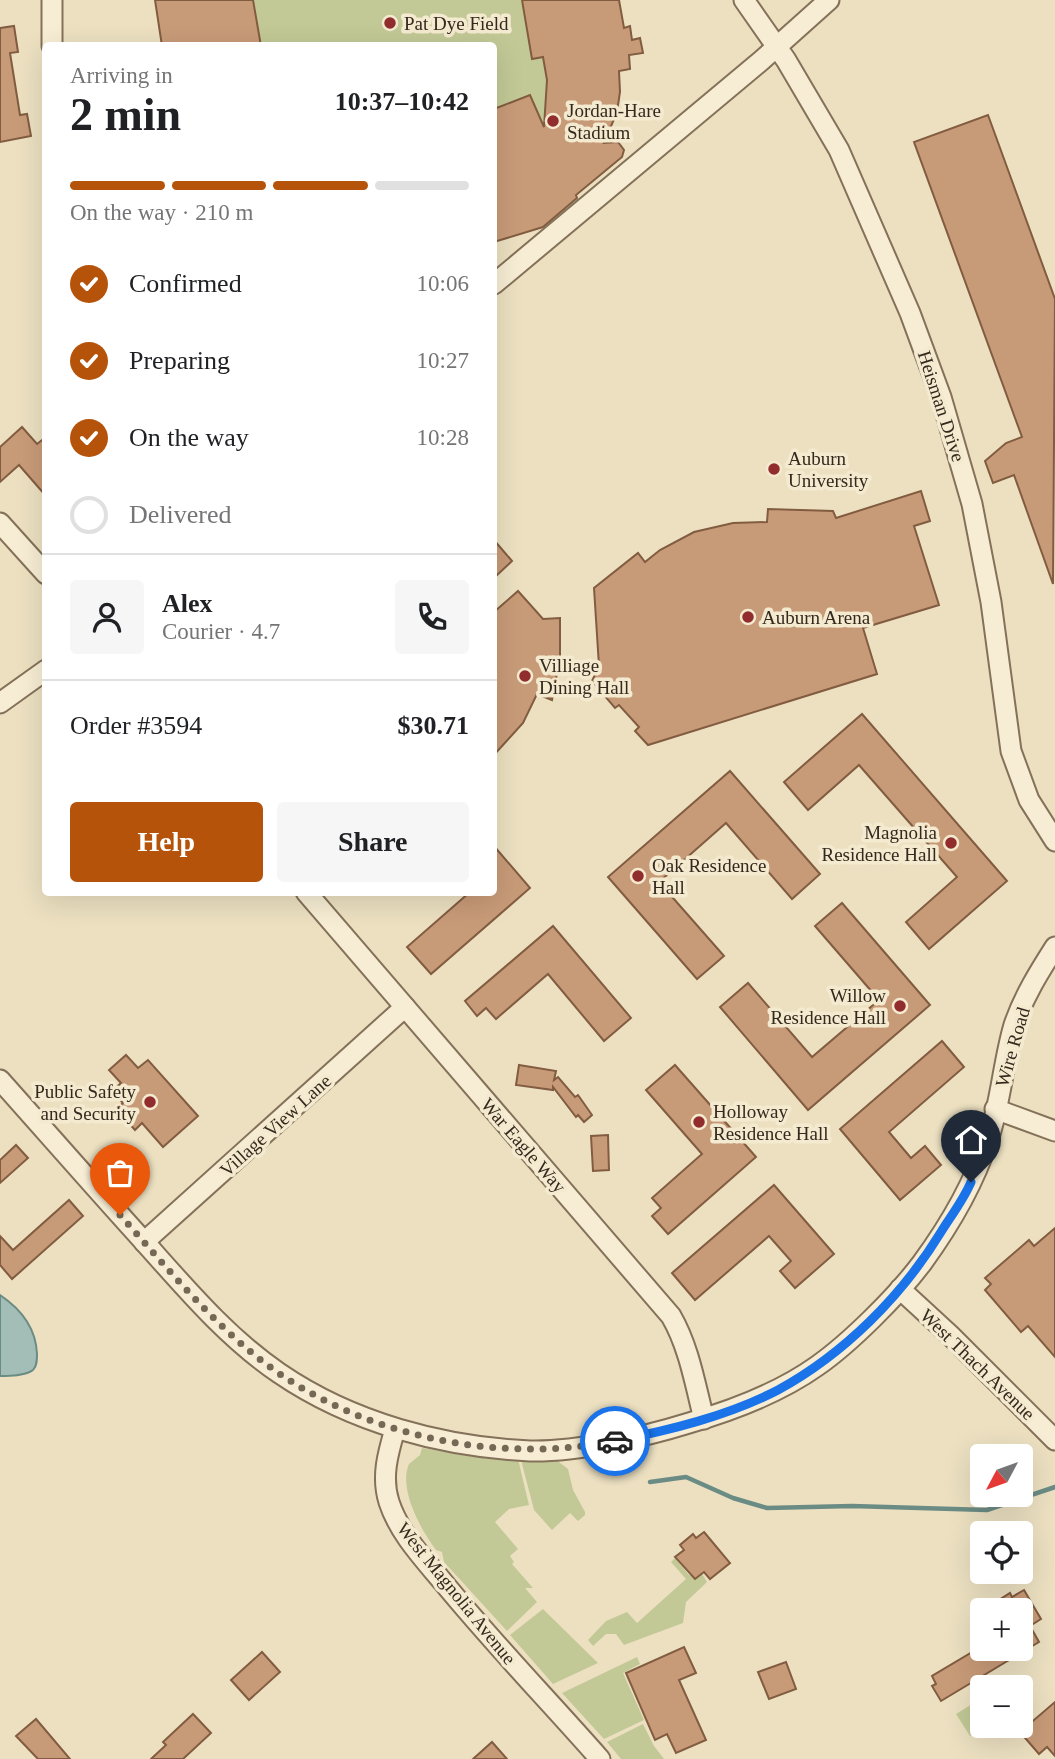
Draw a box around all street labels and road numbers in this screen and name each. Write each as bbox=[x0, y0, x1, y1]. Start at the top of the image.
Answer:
street label: Heisman Drive bbox=[914, 348, 969, 464]
street label: Wire Road bbox=[991, 1004, 1034, 1089]
street label: Village View Lane bbox=[216, 1070, 335, 1181]
street label: War Eagle Way bbox=[477, 1094, 571, 1197]
street label: West Thach Avenue bbox=[916, 1304, 1039, 1424]
street label: West Magnolia Avenue bbox=[393, 1518, 520, 1668]

